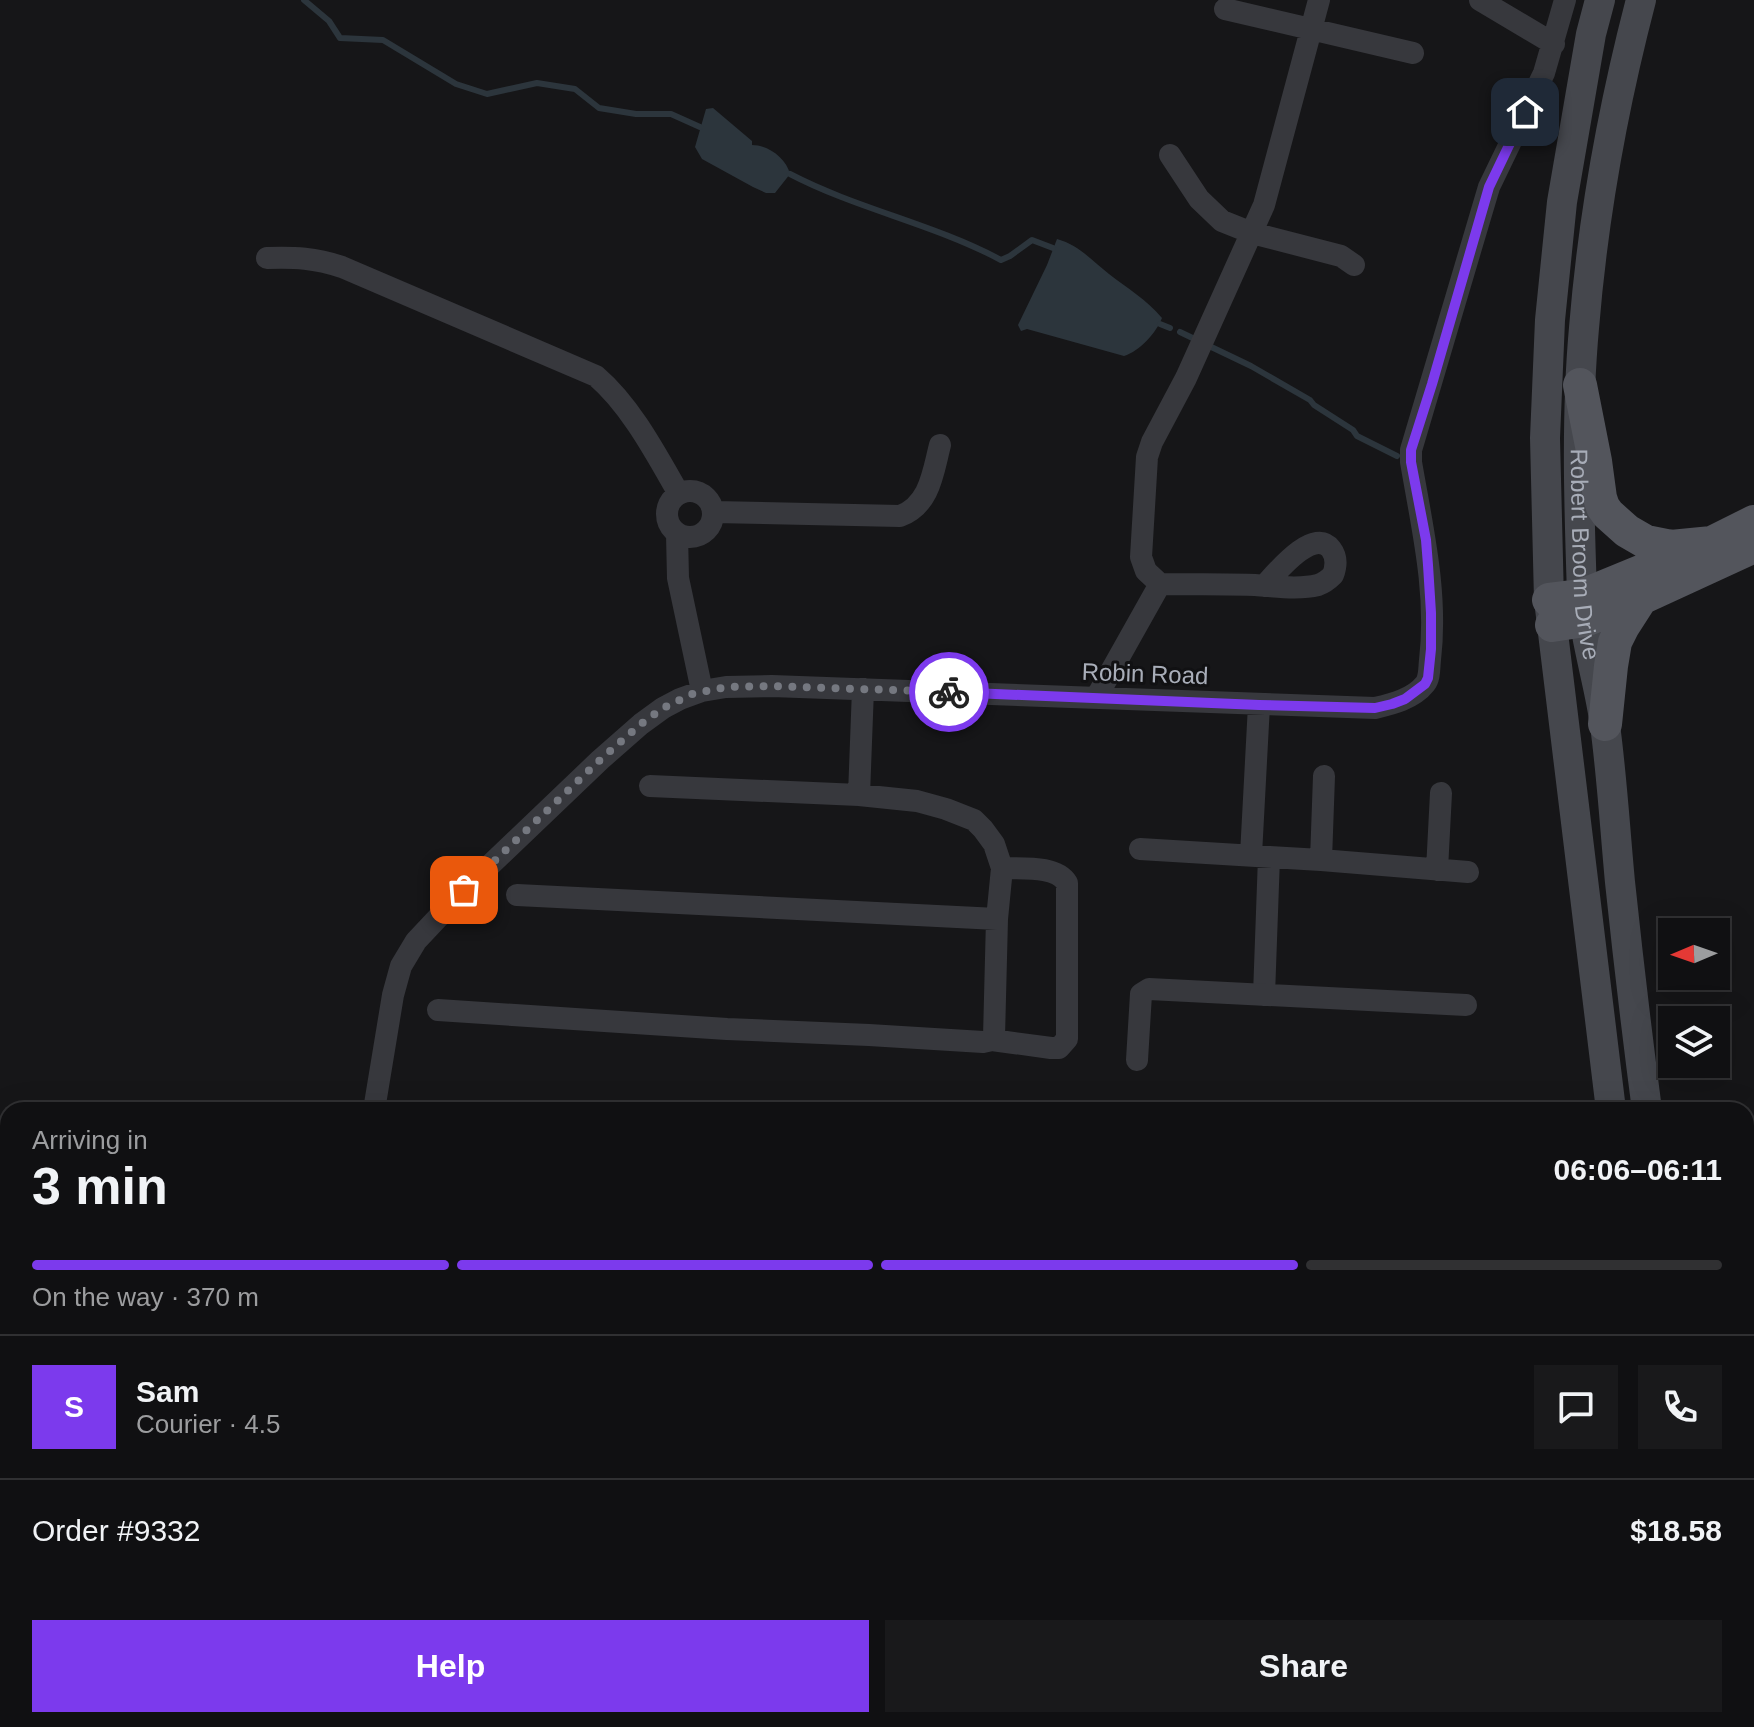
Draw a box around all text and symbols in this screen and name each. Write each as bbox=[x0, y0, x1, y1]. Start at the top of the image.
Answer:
pin bbox=[1491, 78, 1559, 146]
icon: home bbox=[1503, 90, 1547, 134]
street label: Robert Broom Drive bbox=[1566, 448, 1606, 662]
courier bbox=[909, 652, 989, 732]
street label: Robin Road bbox=[1081, 658, 1209, 689]
icon: bike bbox=[927, 670, 971, 714]
pin bbox=[430, 856, 498, 924]
icon: bag bbox=[442, 868, 486, 912]
north arrow bbox=[1658, 918, 1730, 990]
map controls bbox=[1658, 918, 1730, 1078]
button: layers bbox=[1658, 1006, 1730, 1078]
text: Arriving in bbox=[32, 1125, 148, 1155]
text: 06:06–06:11 bbox=[1554, 1153, 1722, 1186]
text: 3 min bbox=[32, 1157, 168, 1215]
text: On the way · 370 m bbox=[32, 1282, 259, 1312]
button: chat bbox=[1534, 1365, 1618, 1449]
button: phone bbox=[1638, 1365, 1722, 1449]
text: Sam bbox=[136, 1375, 199, 1408]
text: S bbox=[64, 1390, 84, 1423]
text: Courier · 4.5 bbox=[136, 1409, 281, 1439]
text: Order #9332 bbox=[32, 1514, 200, 1547]
text: $18.58 bbox=[1630, 1514, 1722, 1547]
button: Help bbox=[32, 1620, 869, 1712]
button: Share bbox=[885, 1620, 1722, 1712]

